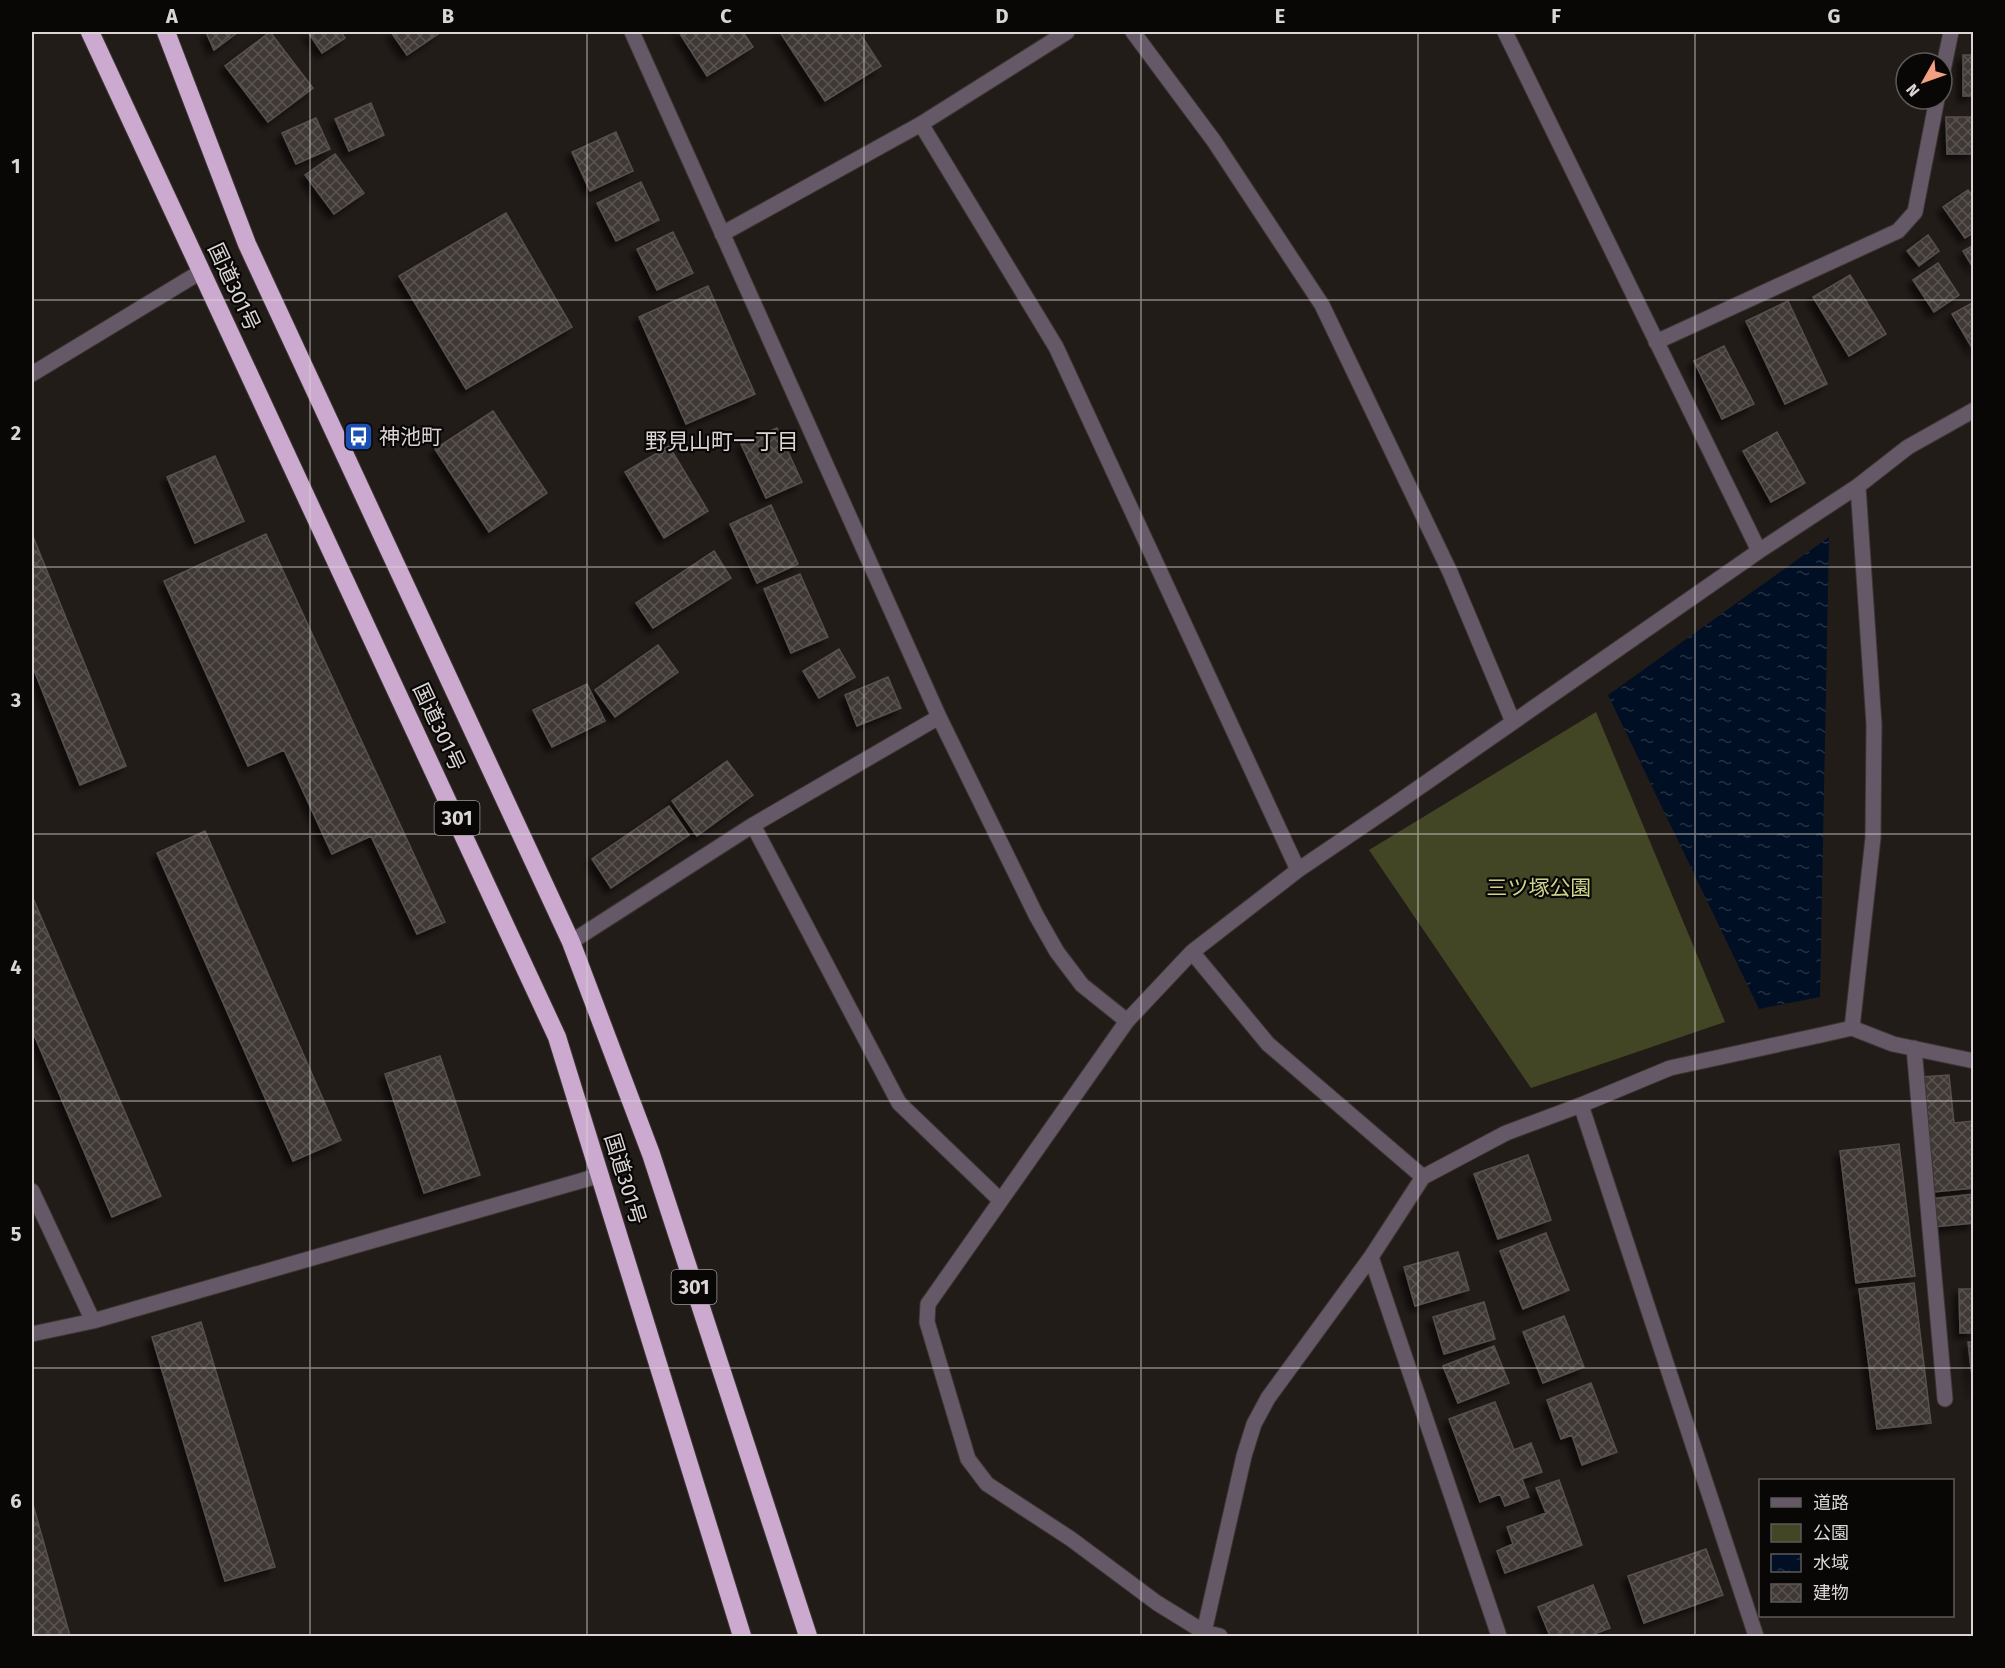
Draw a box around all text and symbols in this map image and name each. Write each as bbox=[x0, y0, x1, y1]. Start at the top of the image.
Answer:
text: A bbox=[165, 4, 179, 28]
text: B bbox=[442, 4, 454, 28]
text: C bbox=[720, 4, 732, 28]
text: D bbox=[995, 4, 1009, 28]
text: E bbox=[1275, 4, 1285, 28]
text: F bbox=[1551, 4, 1561, 28]
text: G bbox=[1828, 4, 1840, 28]
north arrow bbox=[1894, 51, 1954, 111]
text: N bbox=[1902, 80, 1924, 100]
text: 1 bbox=[11, 154, 21, 178]
street label: 国道301号 bbox=[202, 239, 266, 335]
text: 2 bbox=[11, 421, 21, 445]
bus stop icon: 神池町 bbox=[342, 421, 374, 453]
place label: 神池町 bbox=[379, 424, 442, 450]
district label: 野見山町一丁目 bbox=[645, 428, 799, 455]
street label: 国道301号 bbox=[407, 679, 471, 775]
text: 3 bbox=[10, 688, 21, 712]
road number: 301 bbox=[434, 801, 480, 835]
park label: 三ツ塚公園 bbox=[1487, 875, 1592, 901]
text: 4 bbox=[10, 955, 22, 979]
street label: 国道301号 bbox=[599, 1130, 651, 1228]
text: 5 bbox=[11, 1222, 22, 1246]
road number: 301 bbox=[672, 1270, 716, 1304]
legend bbox=[1759, 1479, 1954, 1617]
text: 6 bbox=[10, 1489, 22, 1513]
text: 道路 bbox=[1813, 1492, 1849, 1514]
text: 公園 bbox=[1813, 1522, 1849, 1544]
text: 水域 bbox=[1813, 1552, 1849, 1574]
text: 建物 bbox=[1813, 1582, 1849, 1604]

